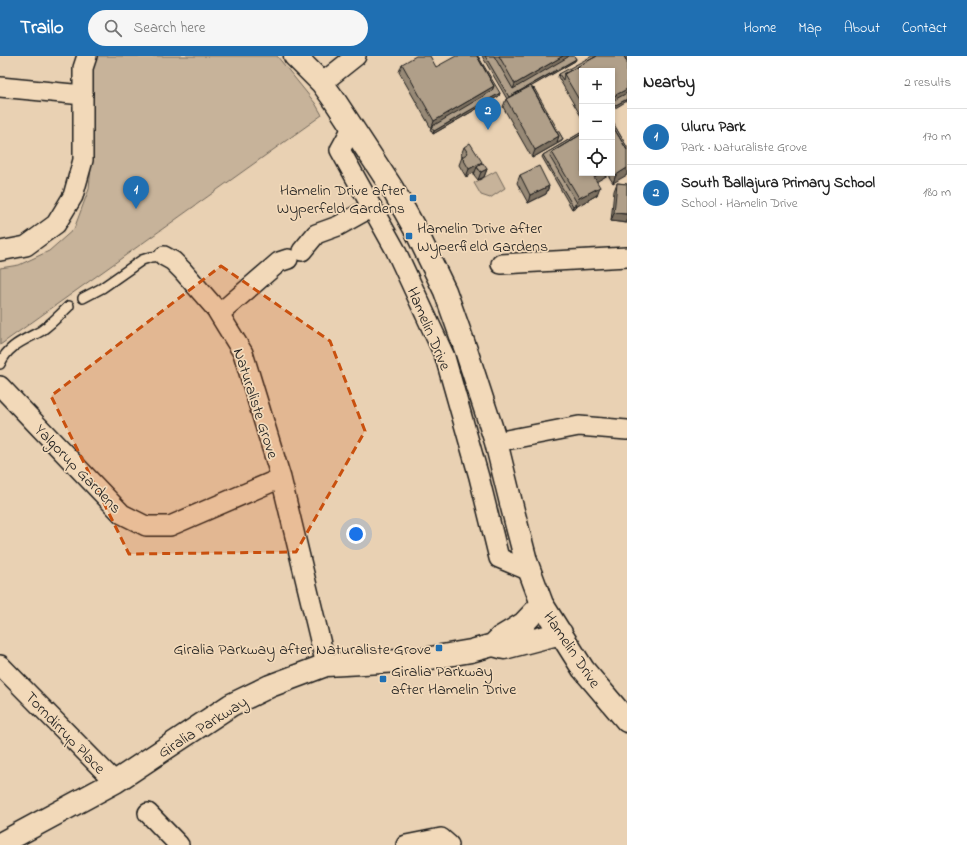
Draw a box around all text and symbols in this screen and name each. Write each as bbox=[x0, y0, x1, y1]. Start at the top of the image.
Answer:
search box bbox=[88, 10, 368, 46]
text: Trailo bbox=[20, 15, 64, 42]
icon: search bbox=[102, 17, 124, 39]
text: Search here bbox=[134, 17, 205, 39]
text: Home bbox=[744, 18, 776, 39]
text: Map bbox=[798, 18, 822, 39]
text: About bbox=[844, 18, 880, 39]
text: Contact bbox=[902, 18, 947, 39]
map controls bbox=[579, 68, 615, 176]
button: + bbox=[579, 68, 615, 104]
text: Nearby bbox=[643, 70, 695, 95]
text: 2 results bbox=[904, 73, 951, 92]
pin: 2 bbox=[475, 97, 501, 130]
button: − bbox=[579, 104, 615, 140]
text: Uluru Park bbox=[681, 116, 746, 138]
text: 1 bbox=[654, 127, 658, 146]
text: 170 m bbox=[923, 127, 951, 146]
text: Park · Naturaliste Grove bbox=[681, 138, 807, 157]
button: locate bbox=[579, 140, 615, 176]
text: South Ballajura Primary School bbox=[681, 172, 875, 194]
pin: 1 bbox=[123, 176, 149, 209]
place label: Hamelin Drive after Wyperfeld Gardens bbox=[277, 179, 405, 221]
text: 2 bbox=[653, 183, 659, 202]
text: 180 m bbox=[923, 183, 951, 202]
marker: Hamelin Drive after Wyperfeld Gardens bbox=[408, 193, 418, 203]
text: School · Hamelin Drive bbox=[681, 194, 798, 213]
place label: Hamelin Drive after Wyperfield Gardens bbox=[417, 217, 548, 259]
marker: Hamelin Drive after Wyperfield Gardens bbox=[404, 231, 414, 241]
street label: Hamelin Drive bbox=[400, 283, 457, 375]
street label: Naturaliste Grove bbox=[226, 345, 285, 463]
street label: Yalgorup Gardens bbox=[28, 419, 127, 520]
your location bbox=[346, 524, 366, 544]
street label: Hamelin Drive bbox=[537, 607, 606, 694]
place label: Giralia Parkway after Naturaliste Grove bbox=[173, 638, 432, 662]
marker: Giralia Parkway after Naturaliste Grove bbox=[434, 643, 444, 653]
place label: Giralia Parkway after Hamelin Drive bbox=[391, 660, 517, 702]
marker: Giralia Parkway after Hamelin Drive bbox=[378, 674, 388, 684]
street label: Torndirrup Place bbox=[19, 686, 111, 781]
street label: Giralia Parkway bbox=[154, 691, 253, 765]

